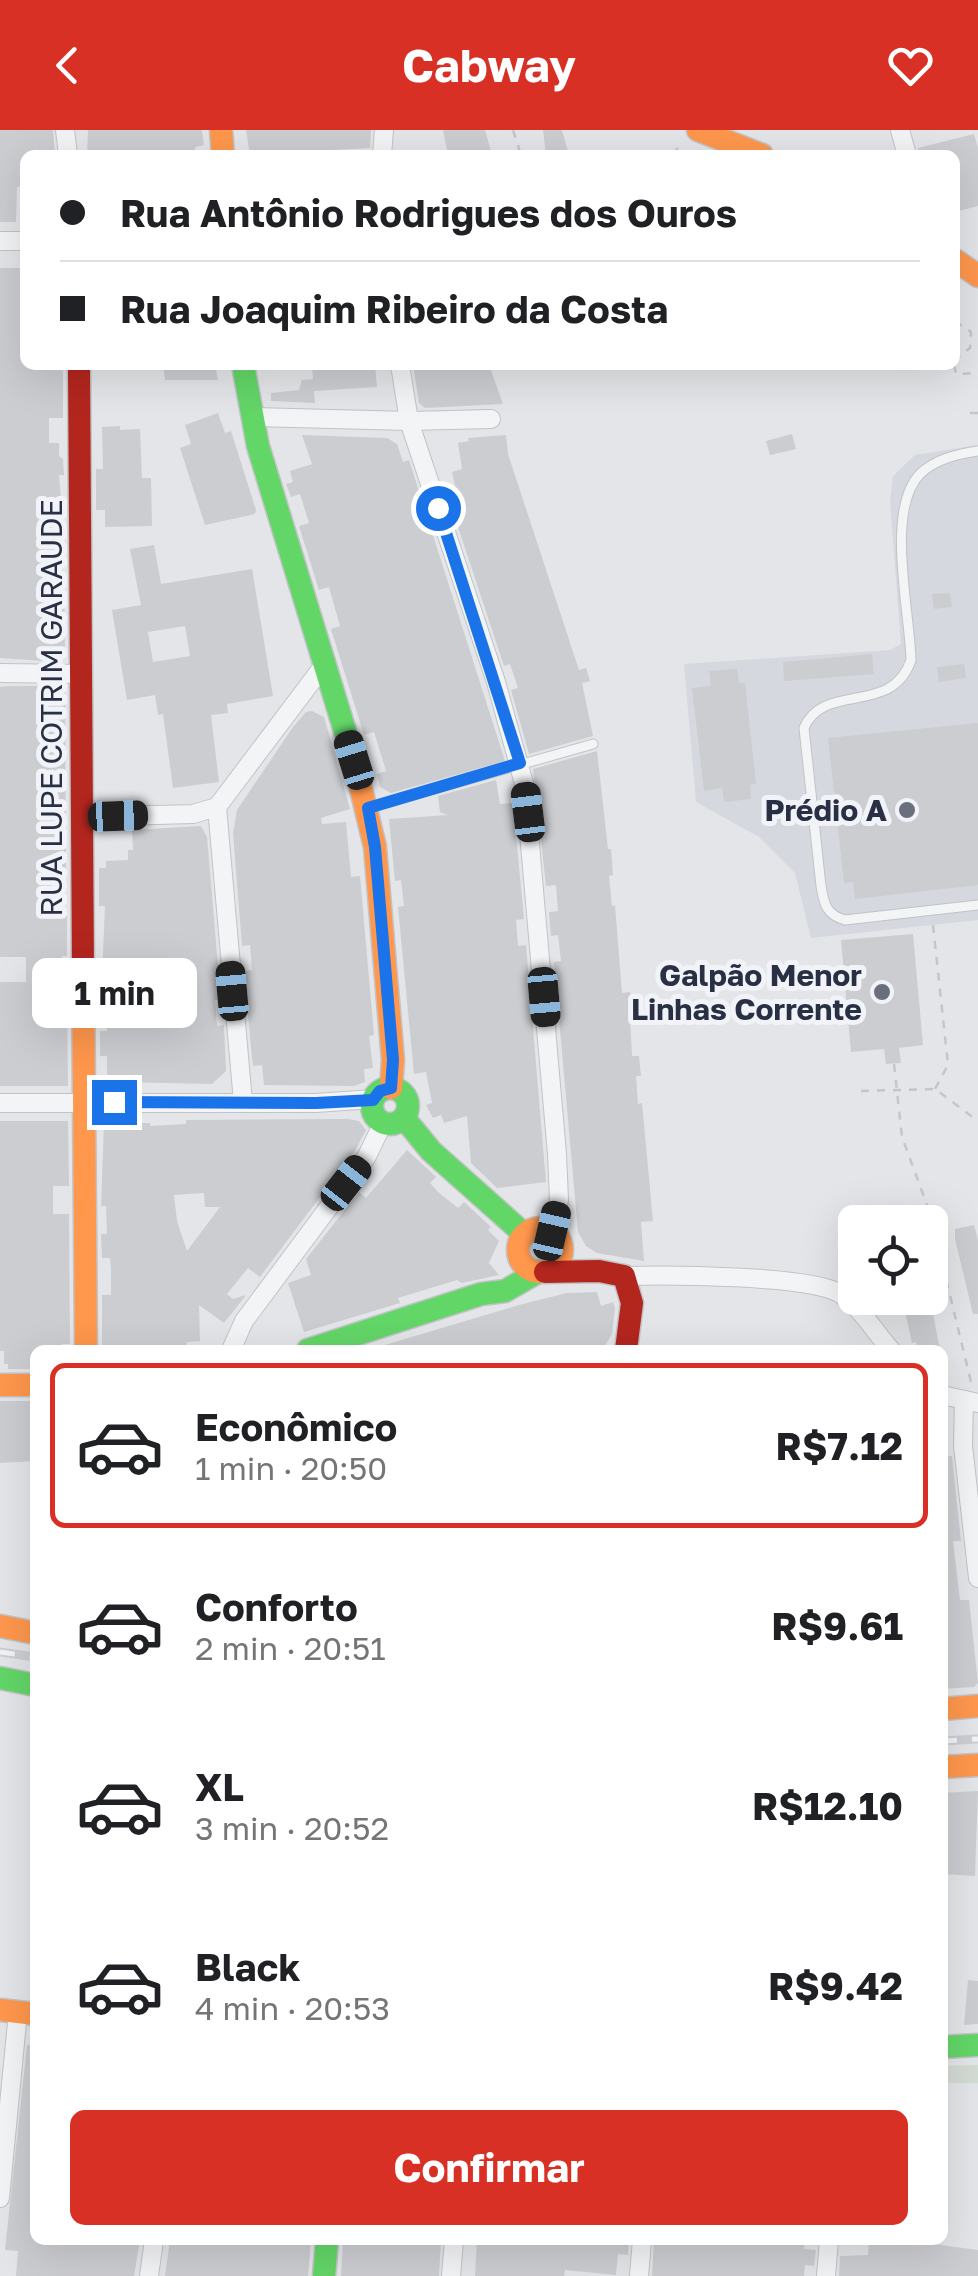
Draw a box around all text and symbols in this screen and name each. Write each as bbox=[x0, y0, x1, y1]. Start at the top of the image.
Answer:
icon: back bbox=[40, 38, 95, 93]
text: Cabway bbox=[402, 38, 576, 92]
icon: heart bbox=[883, 38, 938, 93]
text: Rua Antônio Rodrigues dos Ouros bbox=[120, 190, 737, 235]
text: Rua Joaquim Ribeiro da Costa bbox=[120, 286, 668, 331]
route start bbox=[416, 486, 461, 531]
street label: RUA LUPE COTRIM GARAUDE bbox=[33, 499, 69, 917]
car bbox=[331, 727, 377, 793]
car bbox=[509, 780, 547, 844]
place label: Prédio A bbox=[764, 792, 887, 828]
marker: Prédio A bbox=[896, 799, 918, 821]
car bbox=[87, 800, 149, 832]
callout: 1 min bbox=[32, 957, 196, 1027]
place label: Galpão Menor Linhas Corrente bbox=[631, 957, 862, 1027]
car bbox=[214, 960, 250, 1022]
car bbox=[526, 966, 562, 1028]
text: 1 min bbox=[74, 974, 155, 1012]
marker: Galpão Menor Linhas Corrente bbox=[871, 981, 893, 1003]
route end bbox=[92, 1080, 137, 1125]
car bbox=[316, 1150, 376, 1216]
car bbox=[531, 1198, 573, 1264]
map controls bbox=[838, 1205, 948, 1315]
button: locate bbox=[838, 1205, 948, 1315]
icon: car bbox=[75, 1401, 165, 1491]
text: Econômico bbox=[195, 1404, 397, 1449]
text: R$7.12 bbox=[776, 1423, 903, 1468]
text: 1 min · 20:50 bbox=[195, 1449, 387, 1487]
icon: car bbox=[75, 1581, 165, 1671]
text: Conforto bbox=[195, 1584, 358, 1629]
text: R$9.61 bbox=[771, 1603, 903, 1648]
text: 2 min · 20:51 bbox=[195, 1629, 386, 1667]
icon: car bbox=[75, 1761, 165, 1851]
text: XL bbox=[195, 1764, 244, 1809]
text: R$12.10 bbox=[752, 1783, 903, 1828]
text: 3 min · 20:52 bbox=[195, 1809, 389, 1847]
icon: car bbox=[75, 1941, 165, 2031]
text: Black bbox=[195, 1944, 300, 1989]
text: R$9.42 bbox=[768, 1963, 903, 2008]
text: 4 min · 20:53 bbox=[195, 1989, 390, 2027]
button: Confirmar bbox=[70, 2110, 908, 2225]

